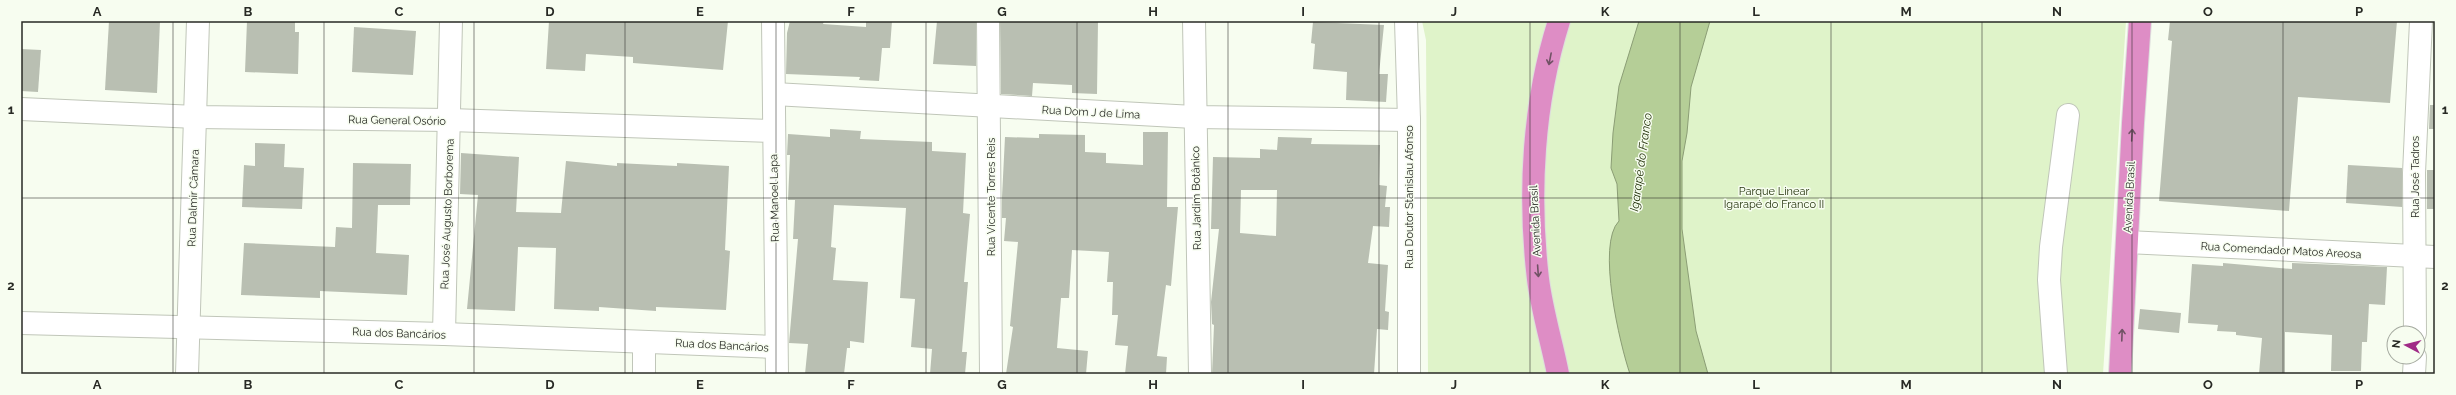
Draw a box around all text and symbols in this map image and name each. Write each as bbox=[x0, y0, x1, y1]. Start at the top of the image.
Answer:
text: A bbox=[93, 4, 102, 19]
text: B bbox=[244, 4, 253, 19]
text: C bbox=[395, 4, 404, 19]
text: D bbox=[545, 4, 555, 19]
text: E bbox=[696, 4, 704, 19]
text: F bbox=[847, 4, 855, 19]
text: G bbox=[997, 4, 1007, 19]
text: H bbox=[1148, 4, 1158, 19]
text: I bbox=[1301, 4, 1305, 19]
text: J bbox=[1451, 4, 1457, 19]
text: K bbox=[1601, 4, 1610, 19]
text: L bbox=[1752, 4, 1760, 19]
text: M bbox=[1900, 4, 1912, 19]
text: N bbox=[2052, 4, 2062, 19]
text: O bbox=[2203, 4, 2213, 19]
text: P bbox=[2355, 4, 2363, 19]
one-way arrow bbox=[1545, 52, 1553, 65]
text: 1 bbox=[8, 102, 15, 117]
text: 1 bbox=[2442, 102, 2449, 117]
street label: Rua Dom J de Lima bbox=[1041, 103, 1141, 122]
water label: Igarapé do Franco bbox=[1627, 112, 1655, 212]
street label: Rua General Osório bbox=[348, 113, 446, 128]
street label: Rua Doutor Stanislau Afonso bbox=[1403, 125, 1416, 269]
one-way arrow bbox=[2128, 129, 2136, 142]
street label: Rua José Tadros bbox=[2409, 136, 2422, 218]
street label: Rua José Augusto Borborema bbox=[438, 138, 457, 290]
street label: Rua Vicente Torres Reis bbox=[985, 138, 998, 256]
street label: Rua Jardim Botânico bbox=[1189, 145, 1204, 250]
street label: Rua Dalmir Câmara bbox=[185, 149, 202, 247]
street label: Rua Manoel Lapa bbox=[767, 154, 782, 242]
street label: Avenida Brasil bbox=[2121, 161, 2138, 233]
street label: Avenida Brasil bbox=[1527, 185, 1544, 257]
park label: Parque Linear Igarapé do Franco II bbox=[1724, 185, 1824, 211]
street label: Rua Comendador Matos Areosa bbox=[2200, 240, 2362, 261]
one-way arrow bbox=[1534, 264, 1541, 277]
text: 2 bbox=[7, 278, 15, 293]
text: 2 bbox=[2441, 278, 2449, 293]
street label: Rua dos Bancários bbox=[352, 325, 446, 342]
north arrow bbox=[2386, 325, 2426, 365]
one-way arrow bbox=[2118, 329, 2125, 342]
street label: Rua dos Bancários bbox=[675, 337, 769, 354]
text: N bbox=[2390, 339, 2404, 349]
text: A bbox=[93, 377, 102, 392]
text: B bbox=[244, 377, 253, 392]
text: C bbox=[395, 377, 404, 392]
text: D bbox=[545, 377, 555, 392]
text: E bbox=[696, 377, 704, 392]
text: F bbox=[847, 377, 855, 392]
text: G bbox=[997, 377, 1007, 392]
text: H bbox=[1148, 377, 1158, 392]
text: I bbox=[1301, 377, 1305, 392]
text: J bbox=[1451, 377, 1457, 392]
text: K bbox=[1601, 377, 1610, 392]
text: L bbox=[1752, 377, 1760, 392]
text: M bbox=[1900, 377, 1912, 392]
text: N bbox=[2052, 377, 2062, 392]
text: O bbox=[2203, 377, 2213, 392]
text: P bbox=[2355, 377, 2363, 392]

